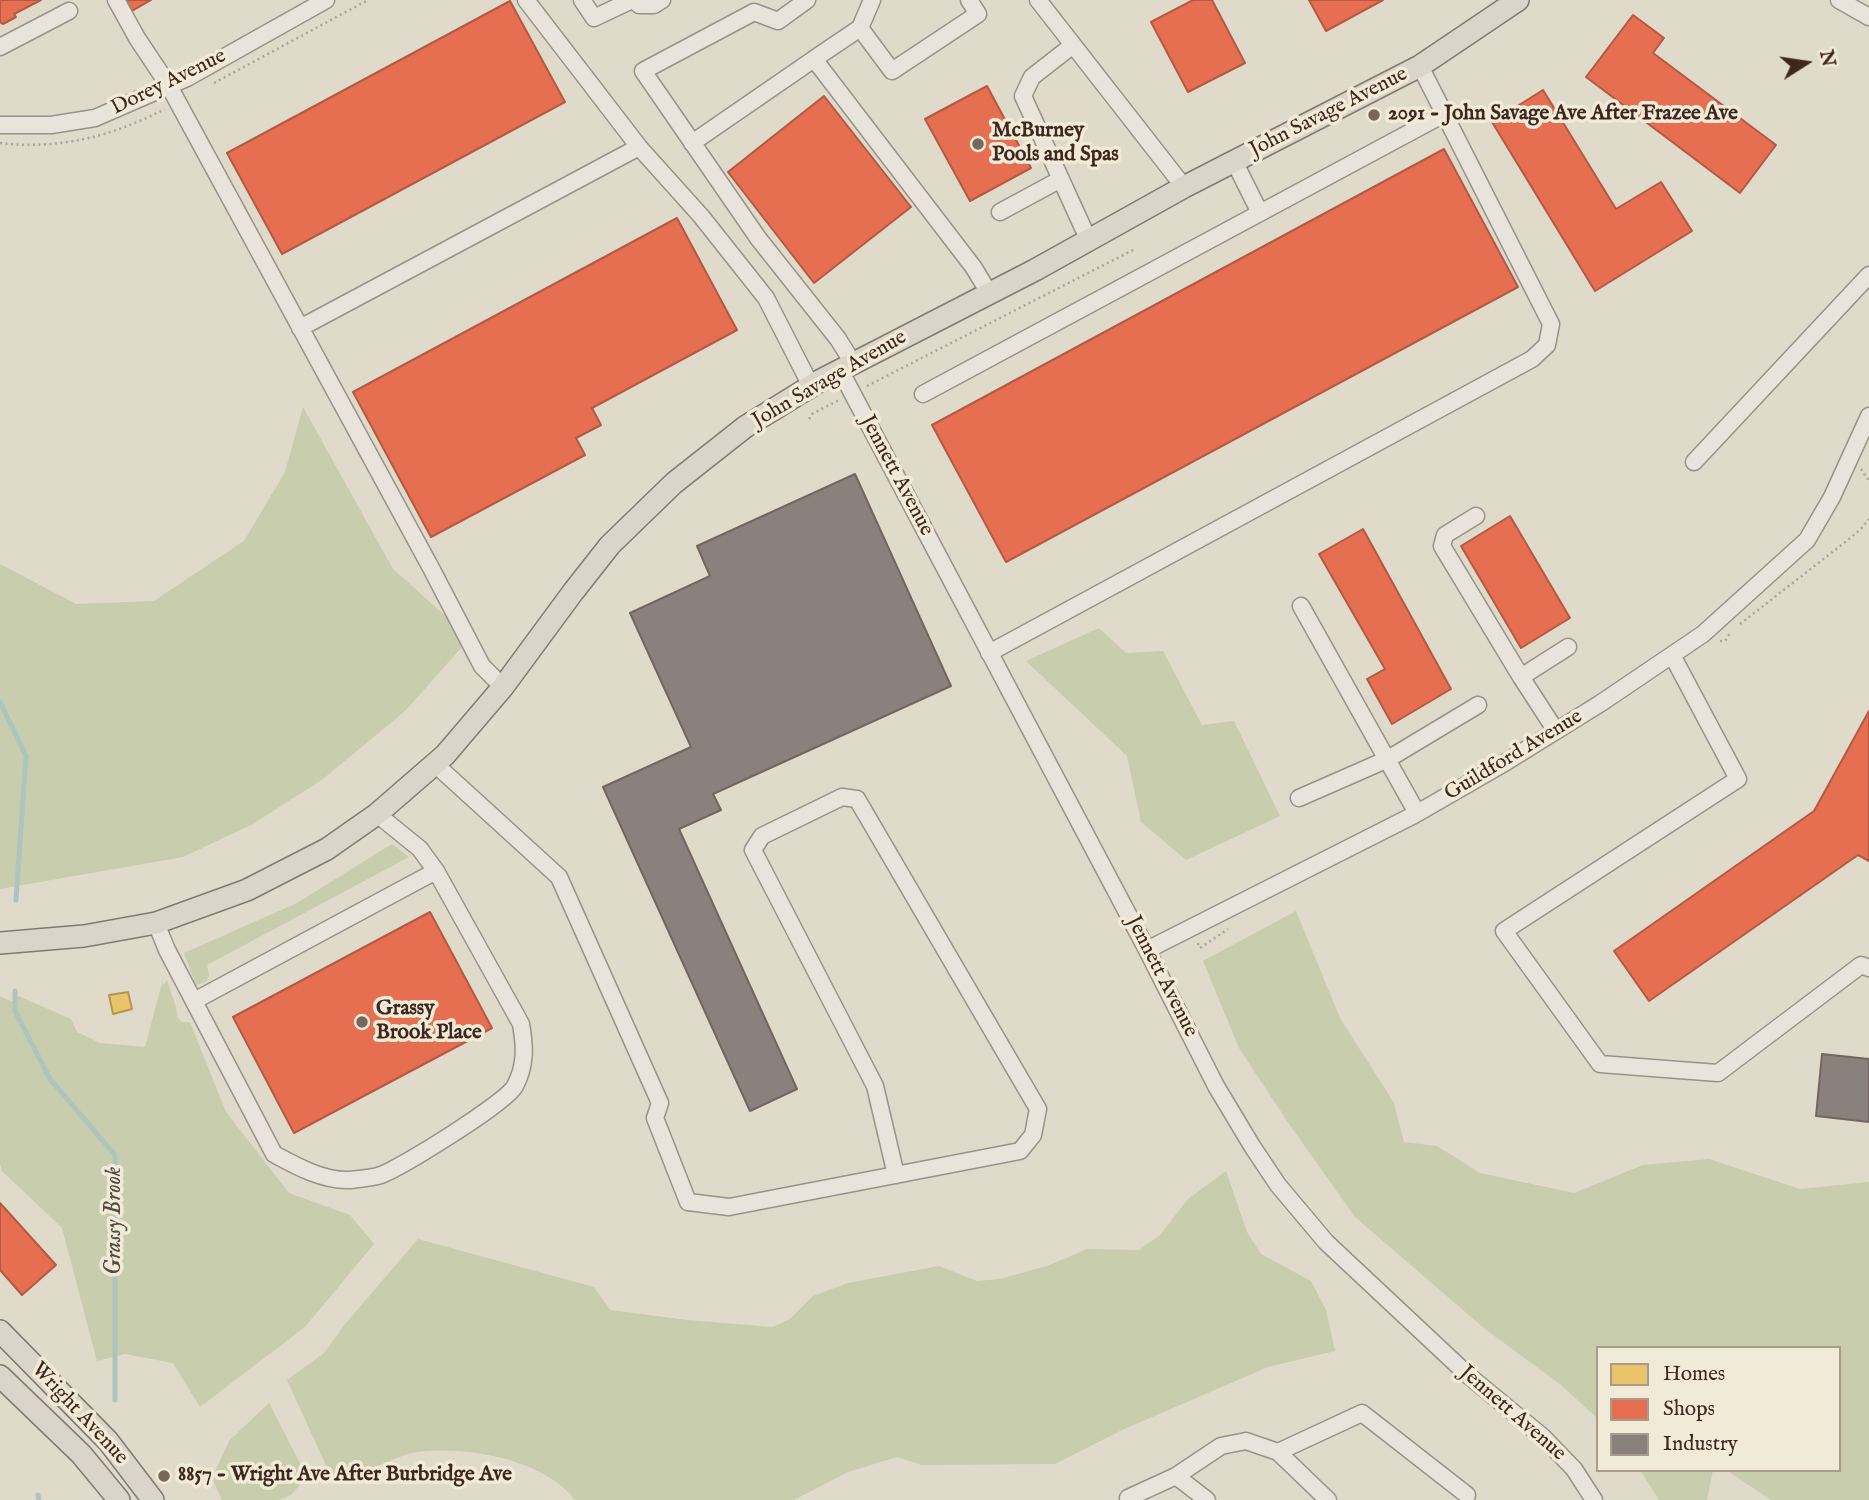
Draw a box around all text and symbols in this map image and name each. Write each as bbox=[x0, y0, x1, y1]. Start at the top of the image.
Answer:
north arrow bbox=[1771, 28, 1841, 98]
street label: Dorey Avenue bbox=[108, 44, 230, 122]
text: N bbox=[1813, 48, 1840, 69]
street label: John Savage Avenue bbox=[1246, 62, 1412, 164]
place label: 2091 - John Savage Ave After Frazee Ave bbox=[1388, 102, 1738, 128]
marker: 2091 - John Savage Ave After Frazee Ave bbox=[1366, 107, 1382, 123]
place label: McBurney Pools and Spas bbox=[992, 119, 1119, 169]
marker: McBurney Pools and Spas bbox=[970, 136, 986, 152]
street label: John Savage Avenue bbox=[748, 326, 912, 434]
street label: Jennett Avenue bbox=[854, 411, 938, 541]
street label: Guildford Avenue bbox=[1440, 705, 1588, 807]
street label: Jennett Avenue bbox=[1120, 912, 1202, 1042]
place label: Grassy Brook Place bbox=[376, 997, 482, 1047]
marker: Grassy Brook Place bbox=[354, 1014, 370, 1030]
water label: Grassy Brook bbox=[101, 1167, 129, 1275]
legend bbox=[1596, 1346, 1841, 1472]
street label: Wright Avenue bbox=[25, 1358, 133, 1470]
street label: Jennett Avenue bbox=[1454, 1361, 1570, 1467]
text: Homes bbox=[1663, 1361, 1725, 1388]
text: Shops bbox=[1663, 1396, 1715, 1423]
text: Industry bbox=[1663, 1431, 1738, 1458]
place label: 8857 - Wright Ave After Burbridge Ave bbox=[178, 1463, 512, 1489]
marker: 8857 - Wright Ave After Burbridge Ave bbox=[156, 1468, 172, 1484]

